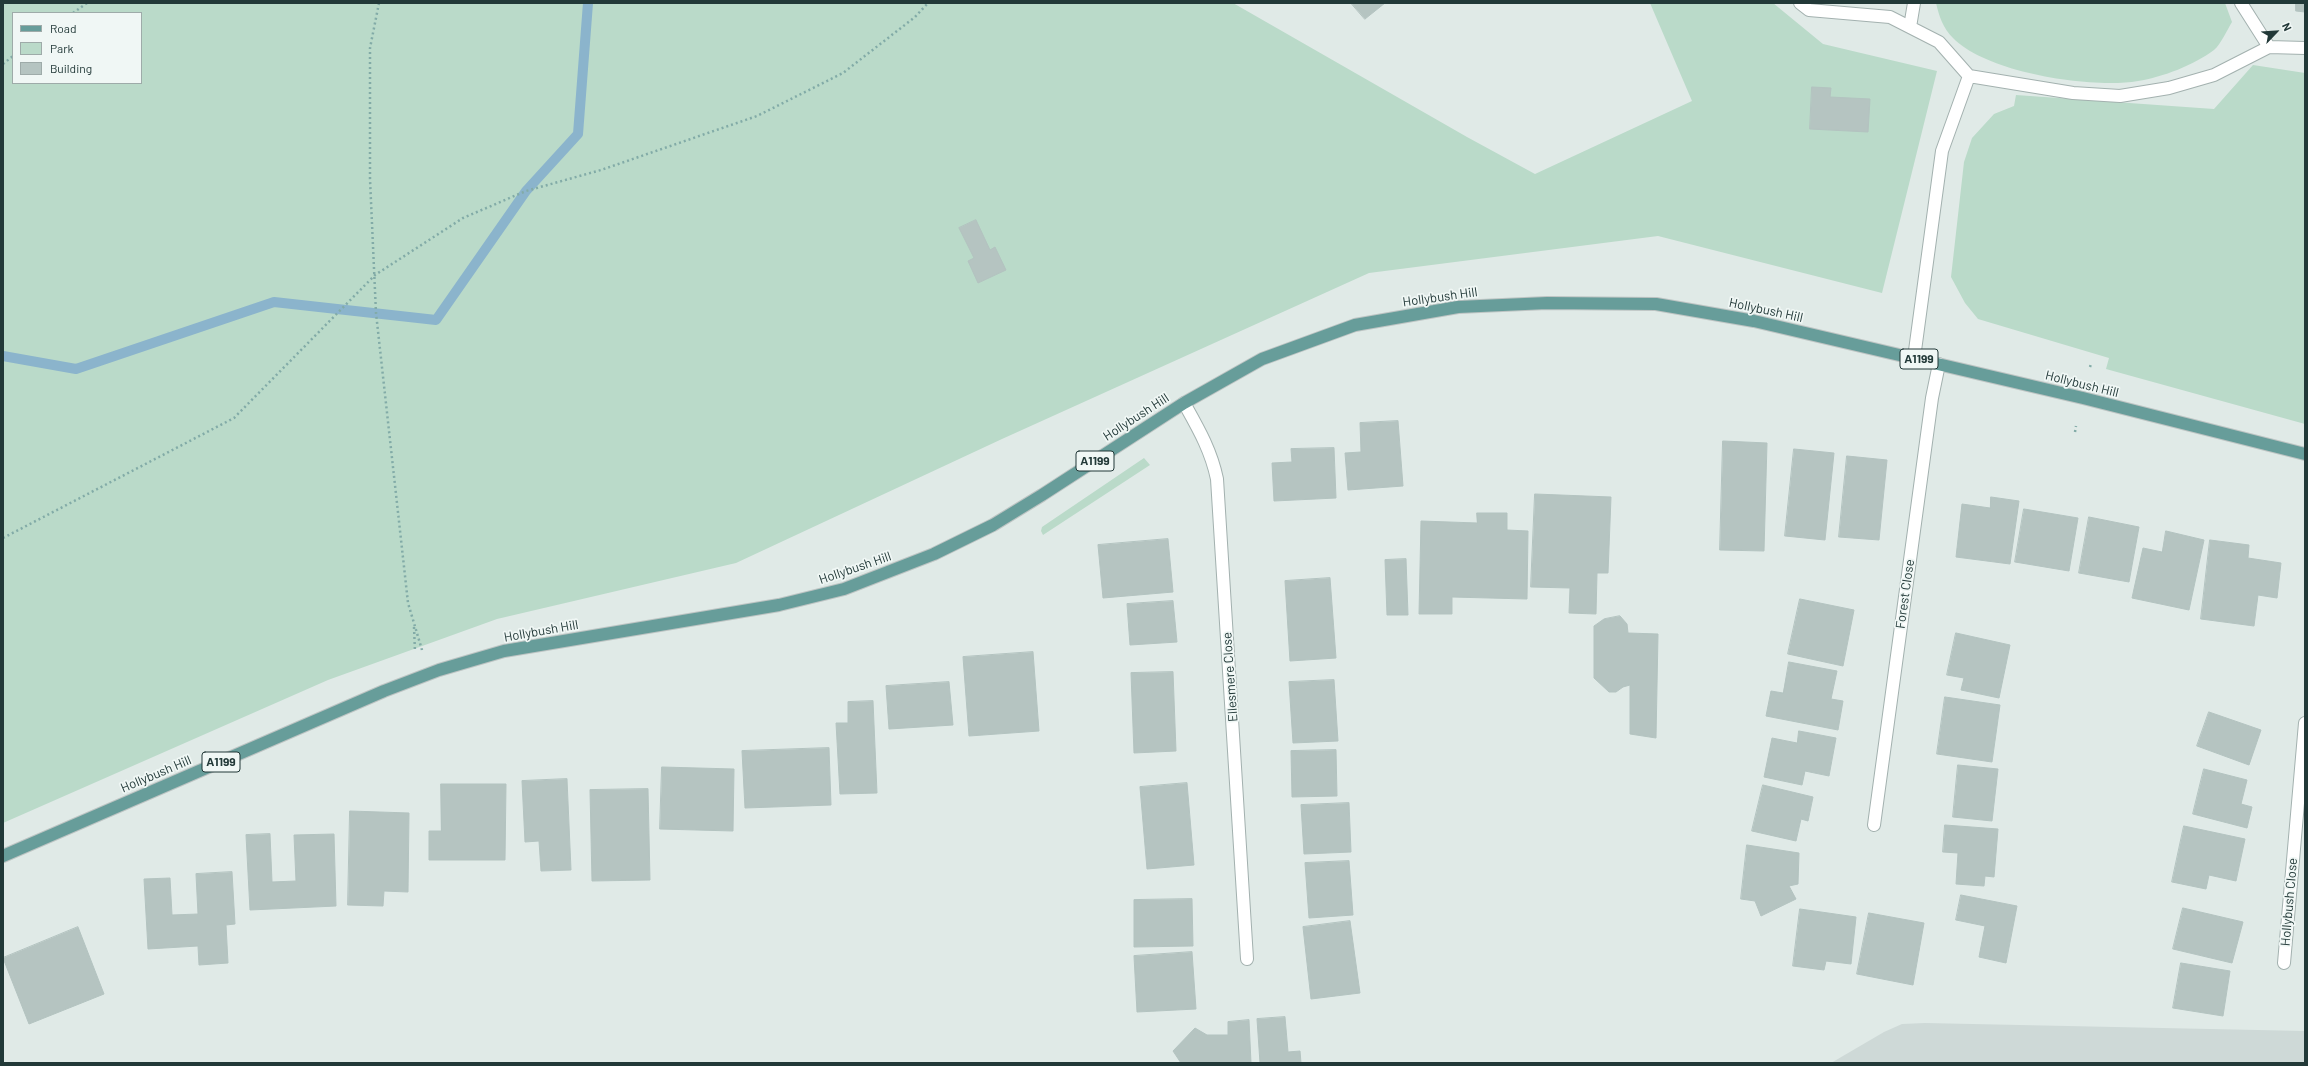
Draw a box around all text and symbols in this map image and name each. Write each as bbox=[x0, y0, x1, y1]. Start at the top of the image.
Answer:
legend bbox=[12, 12, 142, 84]
north arrow bbox=[2256, 12, 2296, 52]
text: Road bbox=[50, 21, 77, 35]
text: N bbox=[2280, 21, 2295, 33]
text: Park bbox=[50, 41, 74, 55]
text: Building bbox=[50, 61, 92, 75]
street label: Hollybush Hill bbox=[1402, 284, 1478, 310]
street label: Hollybush Hill bbox=[1728, 295, 1804, 325]
road number: A1199 bbox=[1900, 349, 1938, 369]
street label: Hollybush Hill bbox=[2044, 367, 2120, 401]
street label: Hollybush Hill bbox=[1100, 390, 1172, 444]
road number: A1199 bbox=[1076, 451, 1114, 471]
street label: Hollybush Hill bbox=[817, 548, 893, 588]
street label: Forest Close bbox=[1892, 558, 1918, 630]
street label: Hollybush Hill bbox=[503, 617, 579, 645]
street label: Ellesmere Close bbox=[1219, 632, 1241, 722]
street label: Hollybush Hill bbox=[118, 752, 194, 796]
road number: A1199 bbox=[202, 752, 240, 772]
street label: Hollybush Close bbox=[2277, 857, 2301, 947]

